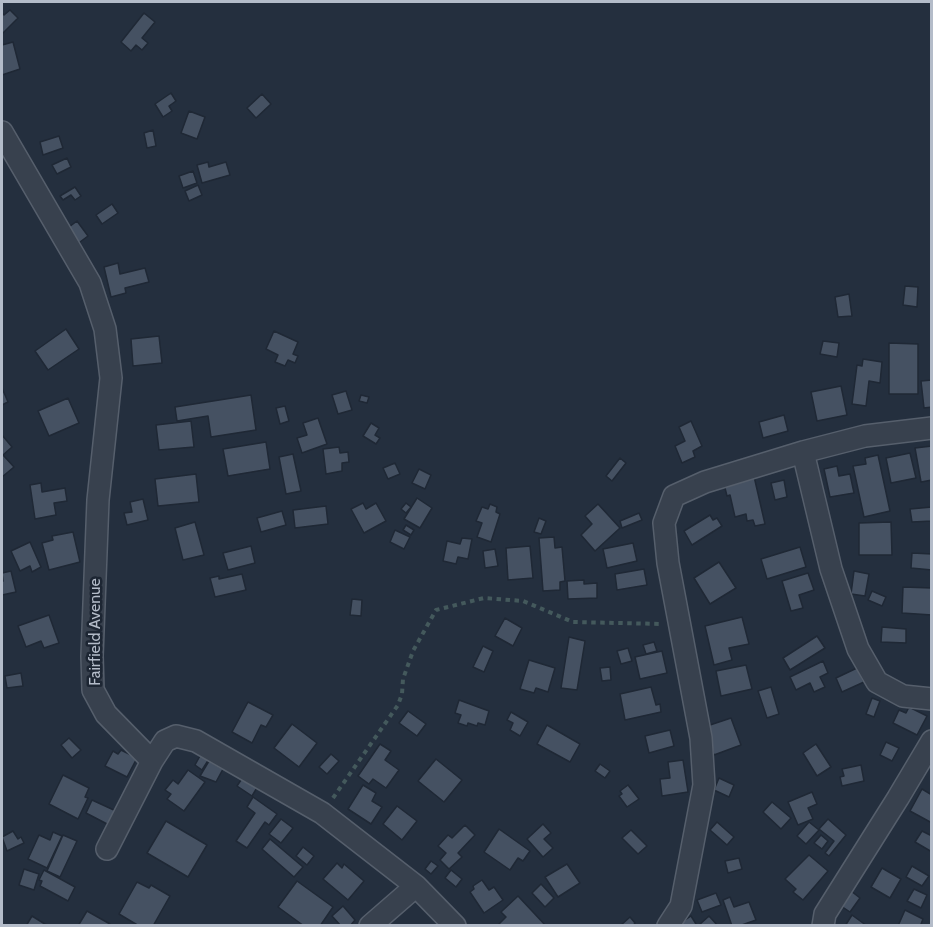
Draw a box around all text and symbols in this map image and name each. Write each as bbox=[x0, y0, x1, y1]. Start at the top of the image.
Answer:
street label: Fairfield Avenue bbox=[85, 578, 105, 686]

